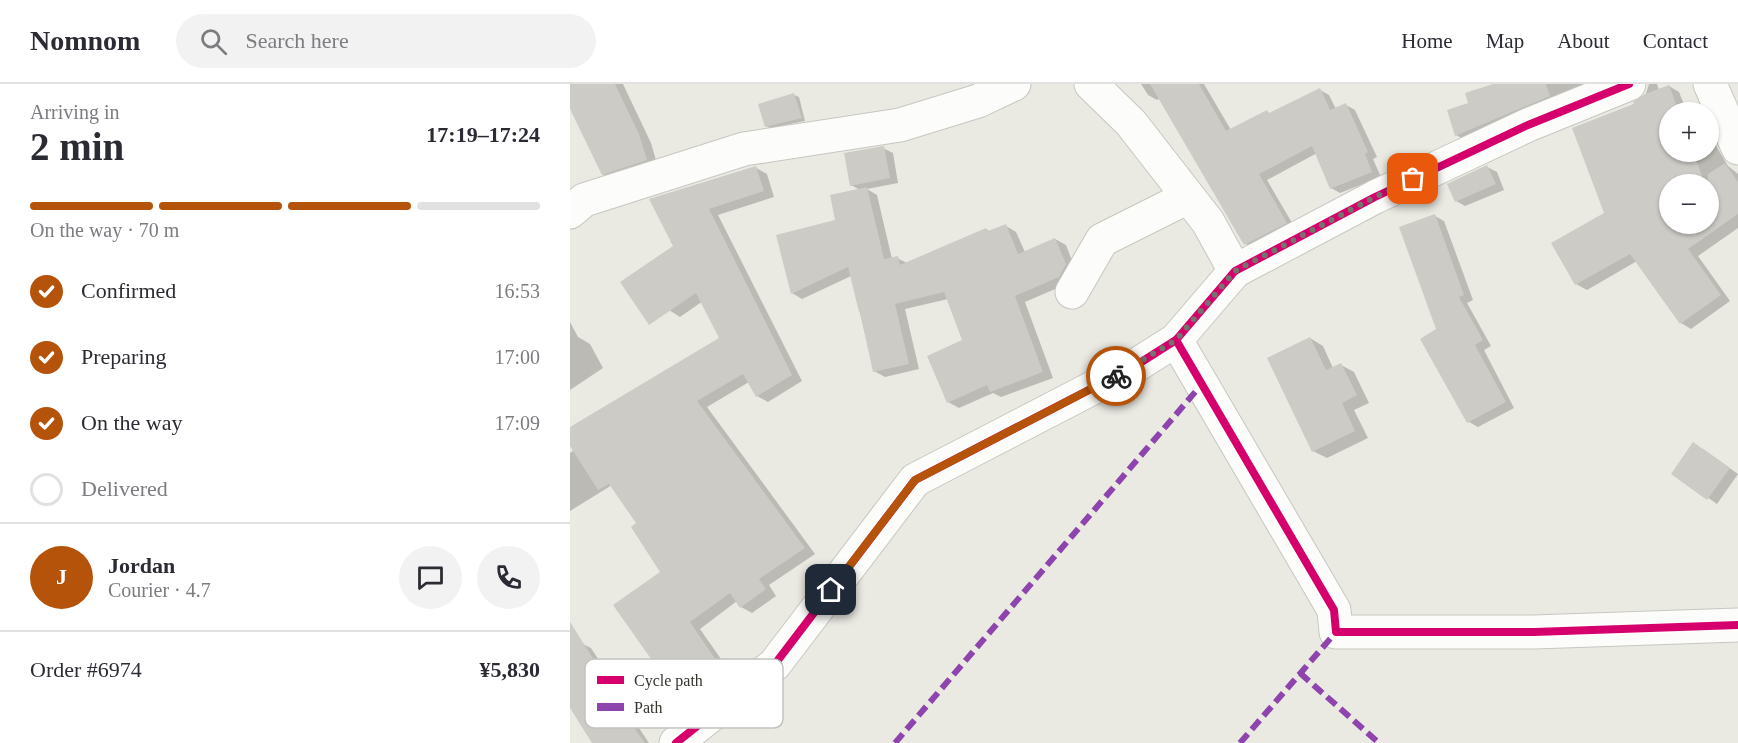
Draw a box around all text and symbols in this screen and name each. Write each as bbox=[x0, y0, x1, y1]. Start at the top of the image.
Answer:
search box bbox=[176, 14, 596, 68]
text: Nomnom bbox=[30, 25, 140, 56]
icon: search bbox=[197, 25, 230, 58]
text: Search here bbox=[245, 28, 349, 53]
text: Home bbox=[1401, 29, 1453, 53]
text: Map bbox=[1486, 29, 1524, 53]
text: About bbox=[1557, 29, 1610, 53]
text: Contact bbox=[1643, 29, 1708, 53]
text: Arriving in bbox=[30, 101, 119, 123]
map controls bbox=[1659, 102, 1719, 234]
button: + bbox=[1659, 102, 1719, 162]
text: 17:19–17:24 bbox=[426, 122, 540, 147]
text: 2 min bbox=[30, 125, 124, 168]
pin bbox=[1387, 153, 1438, 204]
icon: bag bbox=[1396, 162, 1429, 195]
button: − bbox=[1659, 174, 1719, 234]
text: On the way · 70 m bbox=[30, 219, 179, 241]
icon: check bbox=[30, 275, 63, 308]
text: Confirmed bbox=[81, 278, 176, 303]
text: 16:53 bbox=[494, 280, 540, 302]
icon: check bbox=[30, 341, 63, 374]
text: Preparing bbox=[81, 344, 167, 369]
text: 17:00 bbox=[494, 346, 540, 368]
courier bbox=[1086, 346, 1146, 406]
icon: bike bbox=[1100, 360, 1133, 393]
icon: check bbox=[30, 407, 63, 440]
text: On the way bbox=[81, 410, 182, 435]
text: 17:09 bbox=[494, 412, 540, 434]
text: Delivered bbox=[81, 476, 168, 501]
button: chat bbox=[399, 546, 462, 609]
button: phone bbox=[477, 546, 540, 609]
text: Jordan bbox=[108, 553, 175, 578]
text: J bbox=[56, 564, 67, 589]
pin bbox=[805, 564, 856, 615]
icon: home bbox=[814, 573, 847, 606]
text: Courier · 4.7 bbox=[108, 579, 211, 601]
text: Order #6974 bbox=[30, 657, 142, 682]
text: ¥5,830 bbox=[480, 657, 540, 682]
legend bbox=[585, 659, 783, 728]
text: Cycle path bbox=[634, 672, 703, 690]
text: Path bbox=[634, 699, 662, 716]

